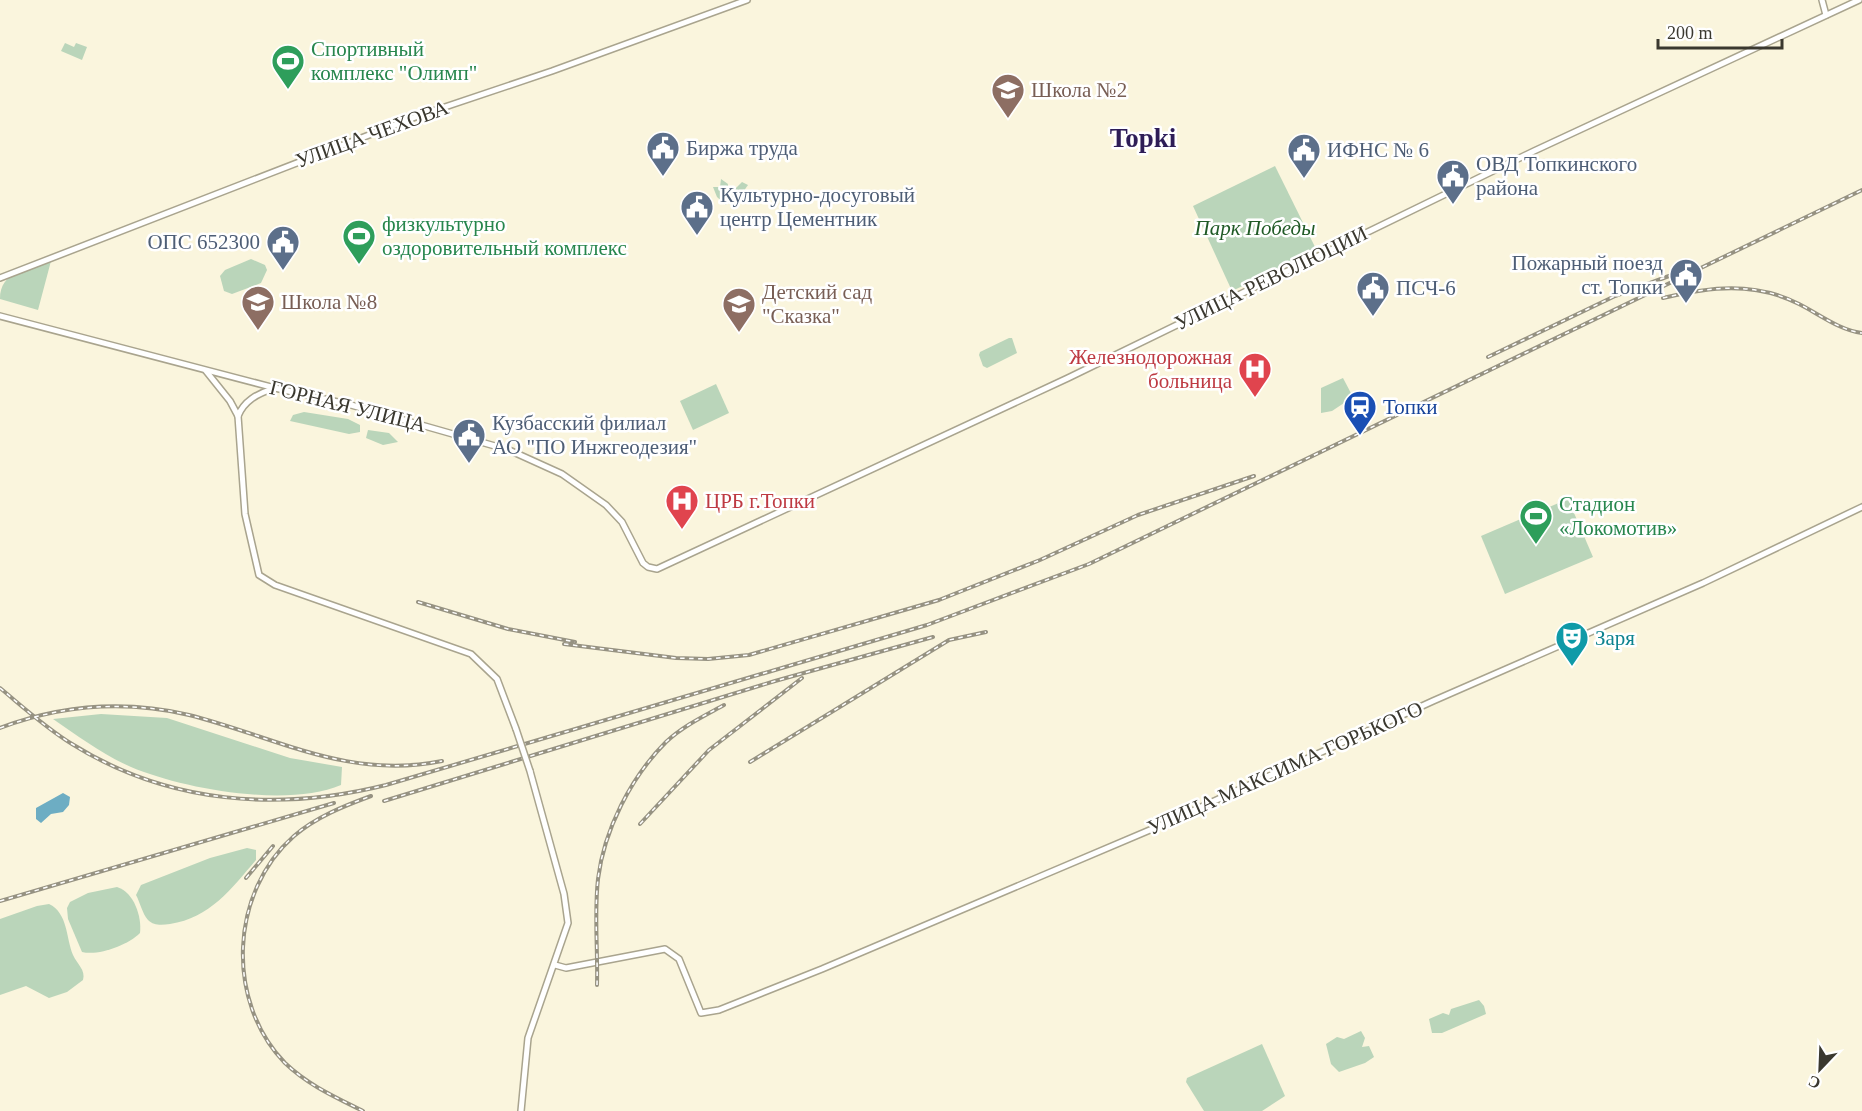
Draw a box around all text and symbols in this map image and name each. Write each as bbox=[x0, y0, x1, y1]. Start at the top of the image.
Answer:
scale bar bbox=[1658, 12, 1782, 50]
text: 200 m bbox=[1667, 23, 1713, 43]
place label: Спортивный комплекс "Олимп" bbox=[311, 37, 477, 85]
sports icon: Спортивный комплекс "Олимп" bbox=[270, 43, 306, 90]
school or university icon: Школа №2 bbox=[990, 72, 1026, 119]
place label: Школа №2 bbox=[1031, 78, 1127, 102]
street label: УЛИЦА ЧЕХОВА bbox=[292, 95, 453, 173]
district label: Topki bbox=[1110, 123, 1177, 153]
public building icon: Биржа труда bbox=[645, 130, 681, 177]
public building icon: ИФНС № 6 bbox=[1286, 132, 1322, 179]
place label: Биржа труда bbox=[686, 136, 798, 160]
place label: ИФНС № 6 bbox=[1327, 138, 1429, 162]
place label: ОВД Топкинского района bbox=[1476, 152, 1637, 200]
public building icon: ОВД Топкинского района bbox=[1435, 158, 1471, 205]
place label: Культурно-досуговый центр Цементник bbox=[720, 183, 915, 231]
public building icon: Культурно-досуговый центр Цементник bbox=[679, 189, 715, 236]
place label: физкультурно оздоровительный комплекс bbox=[382, 212, 627, 260]
park label: Парк Победы bbox=[1194, 216, 1315, 240]
sports icon: физкультурно оздоровительный комплекс bbox=[341, 218, 377, 265]
street label: УЛИЦА РЕВОЛЮЦИИ bbox=[1171, 221, 1371, 335]
public building icon: ОПС 652300 bbox=[265, 224, 301, 271]
place label: ОПС 652300 bbox=[147, 230, 260, 254]
place label: Пожарный поезд ст. Топки bbox=[1512, 251, 1663, 299]
public building icon: Пожарный поезд ст. Топки bbox=[1668, 257, 1704, 304]
public building icon: ПСЧ-6 bbox=[1355, 270, 1391, 317]
place label: ПСЧ-6 bbox=[1396, 276, 1456, 300]
place label: Детский сад "Сказка" bbox=[762, 280, 872, 328]
school or university icon: Школа №8 bbox=[240, 284, 276, 331]
school or university icon: Детский сад "Сказка" bbox=[721, 286, 757, 333]
place label: Школа №8 bbox=[281, 290, 377, 314]
place label: Железнодорожная больница bbox=[1069, 345, 1233, 393]
hospital icon: Железнодорожная больница bbox=[1237, 351, 1273, 398]
street label: ГОРНАЯ УЛИЦА bbox=[267, 375, 429, 437]
station icon: Топки bbox=[1342, 389, 1378, 436]
place label: Топки bbox=[1383, 395, 1437, 419]
place label: Кузбасский филиал АО "ПО Инжгеодезия" bbox=[492, 411, 697, 459]
public building icon: Кузбасский филиал АО "ПО Инжгеодезия" bbox=[451, 417, 487, 464]
hospital icon: ЦРБ г.Топки bbox=[664, 483, 700, 530]
place label: ЦРБ г.Топки bbox=[705, 489, 815, 513]
place label: Стадион «Локомотив» bbox=[1559, 492, 1677, 540]
sports icon: Стадион «Локомотив» bbox=[1518, 498, 1554, 545]
theatre icon: Заря bbox=[1554, 620, 1590, 667]
place label: Заря bbox=[1595, 626, 1635, 650]
street label: УЛИЦА МАКСИМА ГОРЬКОГО bbox=[1144, 696, 1426, 840]
north arrow bbox=[1790, 1039, 1850, 1099]
text: С bbox=[1806, 1072, 1823, 1092]

